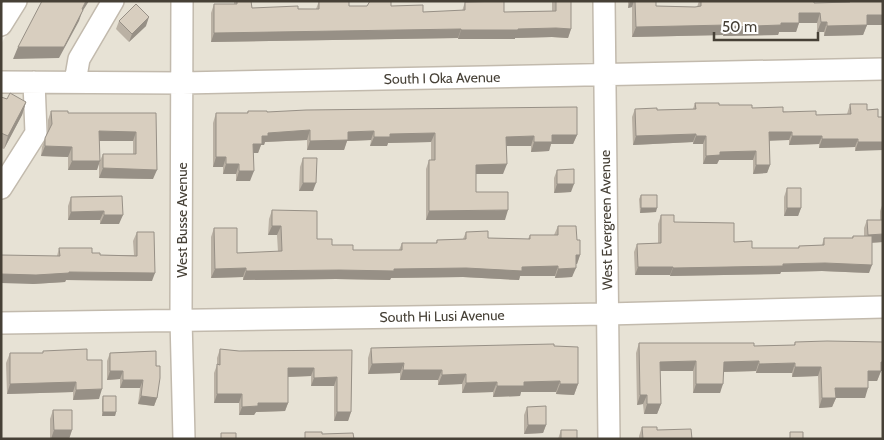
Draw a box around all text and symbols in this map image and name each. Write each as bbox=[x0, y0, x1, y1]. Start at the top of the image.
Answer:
scale bar bbox=[714, 10, 818, 42]
text: 50 m bbox=[722, 18, 757, 36]
street label: South I Oka Avenue bbox=[384, 68, 500, 88]
street label: West Evergreen Avenue bbox=[596, 150, 616, 290]
street label: West Busse Avenue bbox=[173, 162, 191, 278]
street label: South Hi Lusi Avenue bbox=[379, 306, 505, 326]

